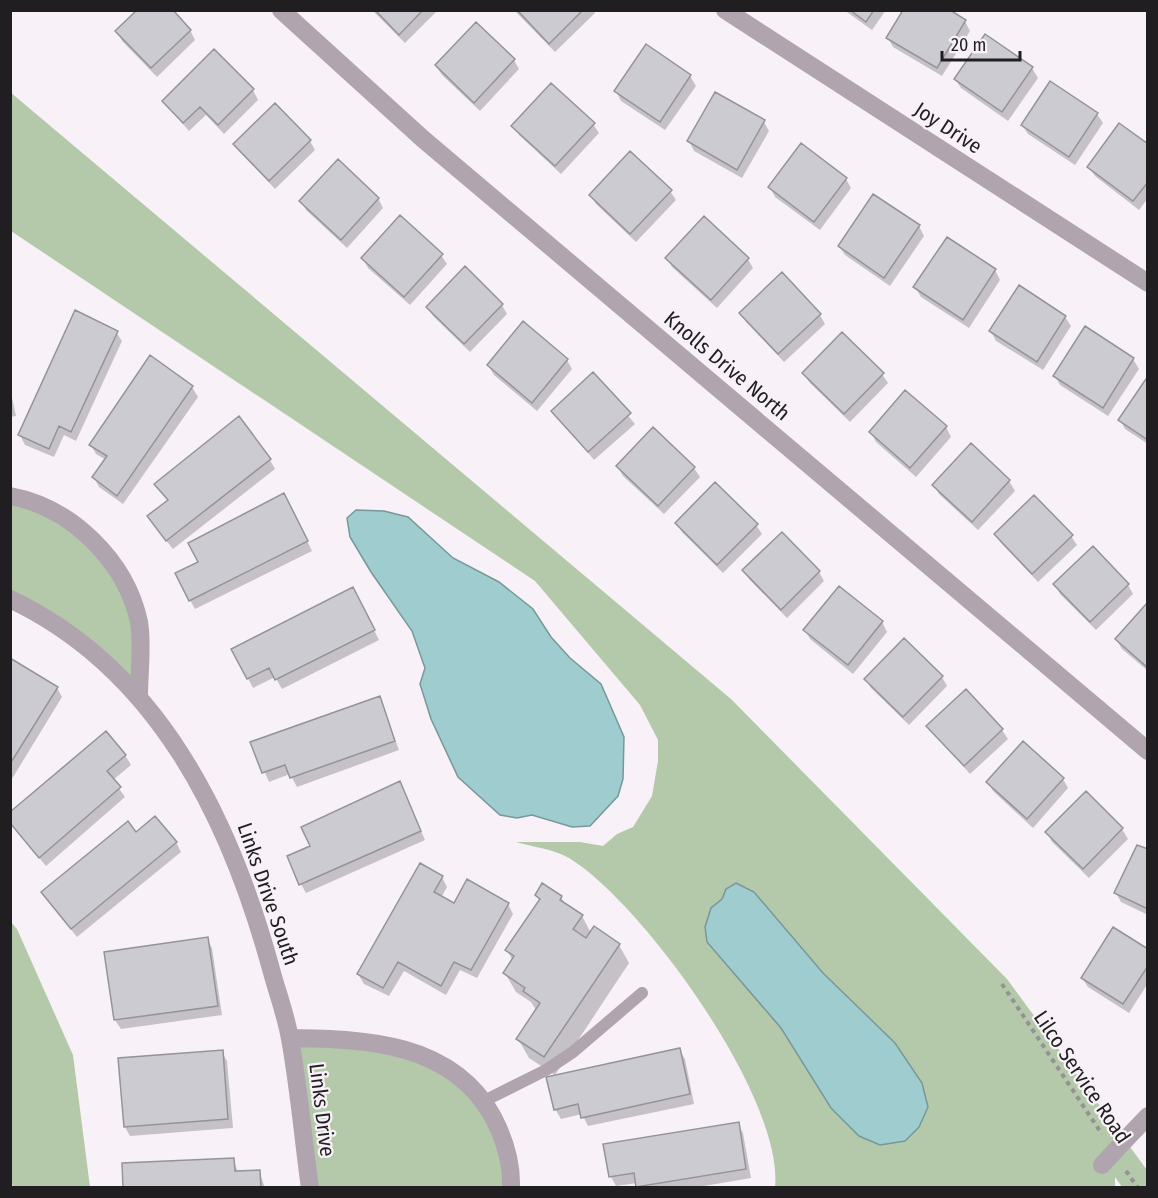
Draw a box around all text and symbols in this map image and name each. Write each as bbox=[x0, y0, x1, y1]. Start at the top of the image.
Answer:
scale bar bbox=[942, 24, 1020, 62]
text: 20 m bbox=[951, 34, 986, 56]
street label: Joy Drive bbox=[909, 97, 987, 159]
street label: Knolls Drive North bbox=[659, 306, 795, 426]
street label: Links Drive South bbox=[231, 819, 305, 969]
street label: Lilco Service Road bbox=[1028, 1006, 1136, 1148]
street label: Links Drive bbox=[303, 1062, 341, 1158]

